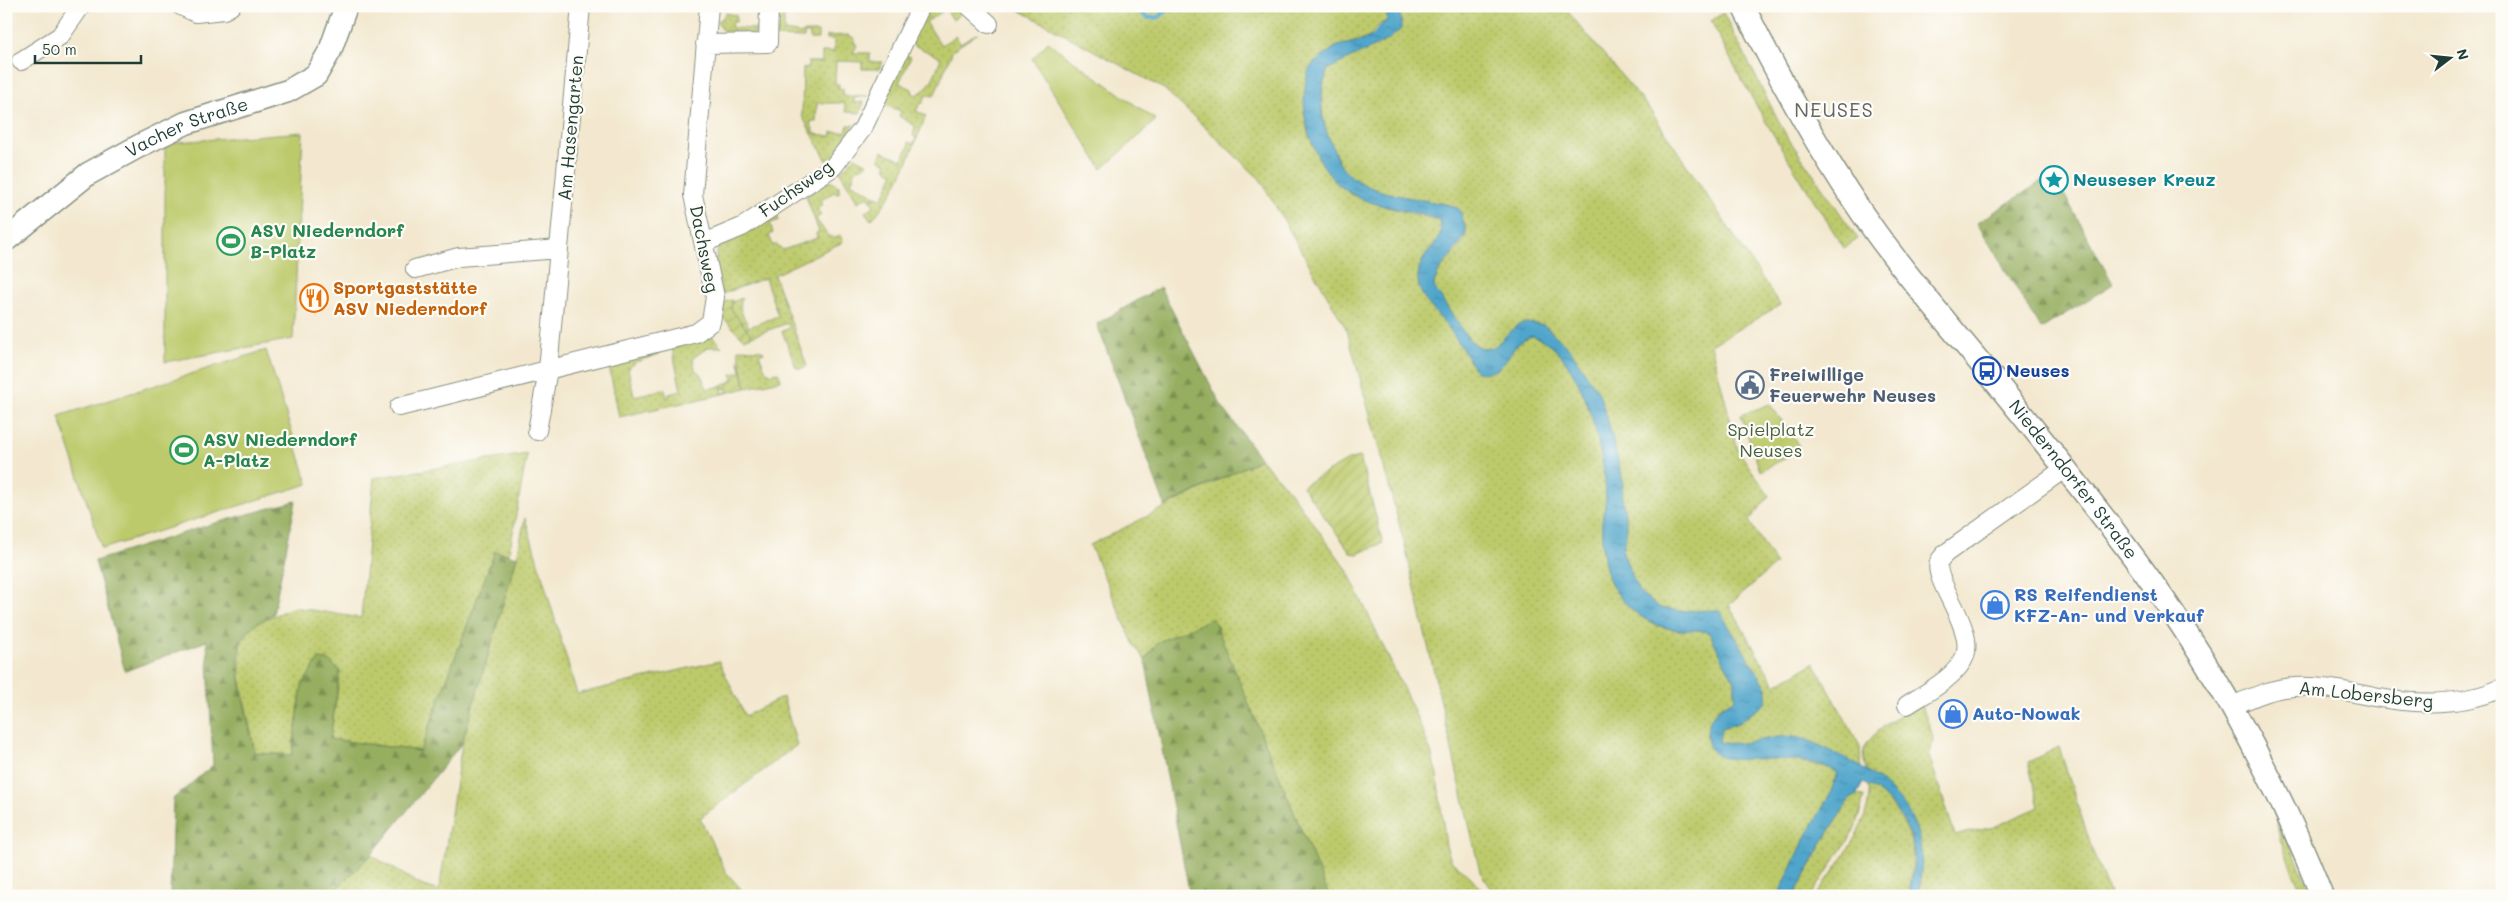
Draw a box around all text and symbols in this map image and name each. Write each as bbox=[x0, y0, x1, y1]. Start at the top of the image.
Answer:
scale bar bbox=[35, 32, 141, 64]
north arrow bbox=[2426, 32, 2476, 82]
text: 50 m bbox=[42, 39, 77, 59]
text: N bbox=[2452, 47, 2474, 62]
street label: Am Hasengarten bbox=[552, 54, 588, 202]
street label: Vacher Straße bbox=[121, 91, 251, 162]
district label: NEUSES bbox=[1794, 96, 1874, 122]
street label: Fuchsweg bbox=[754, 154, 837, 222]
place icon: Neuseser Kreuz bbox=[2039, 165, 2069, 195]
place label: Neuseser Kreuz bbox=[2073, 167, 2216, 191]
street label: Dachsweg bbox=[685, 203, 725, 295]
place label: ASV Niederndorf B-Platz bbox=[250, 218, 404, 263]
sports icon: ASV Niederndorf B-Platz bbox=[216, 226, 246, 256]
place label: Sportgaststätte ASV Niederndorf bbox=[333, 275, 487, 320]
restaurant icon: Sportgaststätte ASV Niederndorf bbox=[299, 283, 329, 313]
bus stop icon: Neuses bbox=[1972, 356, 2002, 386]
place label: Neuses bbox=[2006, 358, 2070, 382]
place label: Freiwillige Feuerwehr Neuses bbox=[1769, 362, 1936, 407]
public building icon: Freiwillige Feuerwehr Neuses bbox=[1735, 370, 1765, 400]
street label: Niederndorfer Straße bbox=[2004, 394, 2144, 564]
park label: Spielplatz Neuses bbox=[1727, 417, 1815, 462]
place label: ASV Niederndorf A-Platz bbox=[203, 427, 357, 472]
sports icon: ASV Niederndorf A-Platz bbox=[169, 435, 199, 465]
place label: RS Reifendienst KFZ-An- und Verkauf bbox=[2014, 582, 2204, 627]
shop icon: RS Reifendienst KFZ-An- und Verkauf bbox=[1980, 590, 2010, 620]
street label: Am Lobersberg bbox=[2298, 675, 2435, 713]
shop icon: Auto-Nowak bbox=[1938, 699, 1968, 729]
place label: Auto-Nowak bbox=[1972, 701, 2081, 725]

